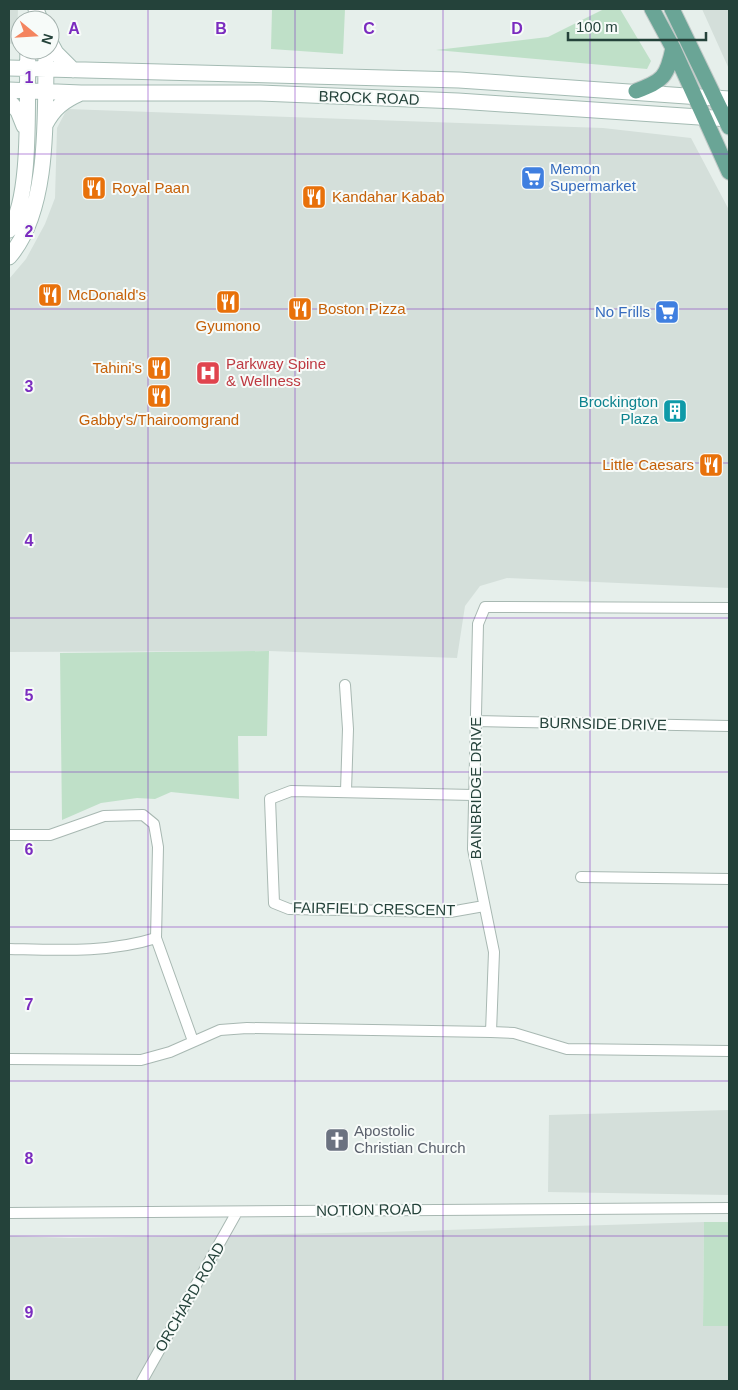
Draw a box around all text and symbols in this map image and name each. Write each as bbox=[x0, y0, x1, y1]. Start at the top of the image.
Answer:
north arrow bbox=[10, 10, 60, 60]
scale bar bbox=[568, 10, 706, 42]
text: 100 m bbox=[576, 18, 618, 35]
text: A bbox=[68, 20, 80, 37]
text: B bbox=[215, 20, 227, 37]
text: C bbox=[363, 20, 375, 37]
text: D bbox=[511, 20, 523, 37]
text: N bbox=[38, 32, 57, 46]
text: 1 bbox=[25, 69, 34, 86]
street label: BROCK ROAD bbox=[318, 87, 420, 108]
place label: Memon Supermarket bbox=[550, 160, 637, 194]
supermarket icon: Memon Supermarket bbox=[520, 165, 546, 191]
restaurant icon: Royal Paan bbox=[81, 175, 107, 201]
place label: Royal Paan bbox=[112, 179, 190, 196]
restaurant icon: Kandahar Kabab bbox=[301, 184, 327, 210]
place label: Kandahar Kabab bbox=[332, 188, 445, 205]
text: 2 bbox=[25, 223, 34, 240]
restaurant icon: McDonald's bbox=[37, 282, 63, 308]
place label: McDonald's bbox=[68, 286, 146, 303]
restaurant icon: Gyumono bbox=[215, 289, 241, 315]
restaurant icon: Boston Pizza bbox=[287, 296, 313, 322]
supermarket icon: No Frills bbox=[654, 299, 680, 325]
place label: Boston Pizza bbox=[318, 300, 406, 317]
place label: No Frills bbox=[595, 303, 650, 320]
place label: Gyumono bbox=[195, 317, 261, 334]
restaurant icon: Tahini's bbox=[146, 355, 172, 381]
place label: Parkway Spine & Wellness bbox=[226, 355, 326, 389]
place label: Tahini's bbox=[92, 359, 142, 376]
hospital icon: Parkway Spine & Wellness bbox=[195, 360, 221, 386]
text: 3 bbox=[25, 378, 34, 395]
restaurant icon: Gabby's/Thairoomgrand bbox=[146, 383, 172, 409]
place label: Brockington Plaza bbox=[579, 393, 659, 427]
building icon: Brockington Plaza bbox=[662, 398, 688, 424]
place label: Gabby's/Thairoomgrand bbox=[79, 411, 239, 428]
restaurant icon: Little Caesars bbox=[698, 452, 724, 478]
place label: Little Caesars bbox=[602, 456, 694, 473]
text: 4 bbox=[25, 532, 34, 549]
text: 5 bbox=[25, 687, 34, 704]
street label: BURNSIDE DRIVE bbox=[539, 714, 667, 733]
street label: BAINBRIDGE DRIVE bbox=[467, 717, 484, 859]
text: 6 bbox=[25, 841, 34, 858]
street label: FAIRFIELD CRESCENT bbox=[293, 899, 455, 918]
text: 7 bbox=[25, 996, 34, 1013]
place label: Apostolic Christian Church bbox=[354, 1122, 466, 1156]
church icon: Apostolic Christian Church bbox=[324, 1127, 350, 1153]
text: 8 bbox=[25, 1150, 34, 1167]
street label: NOTION ROAD bbox=[316, 1200, 422, 1219]
street label: ORCHARD ROAD bbox=[151, 1239, 228, 1354]
text: 9 bbox=[25, 1304, 34, 1321]

